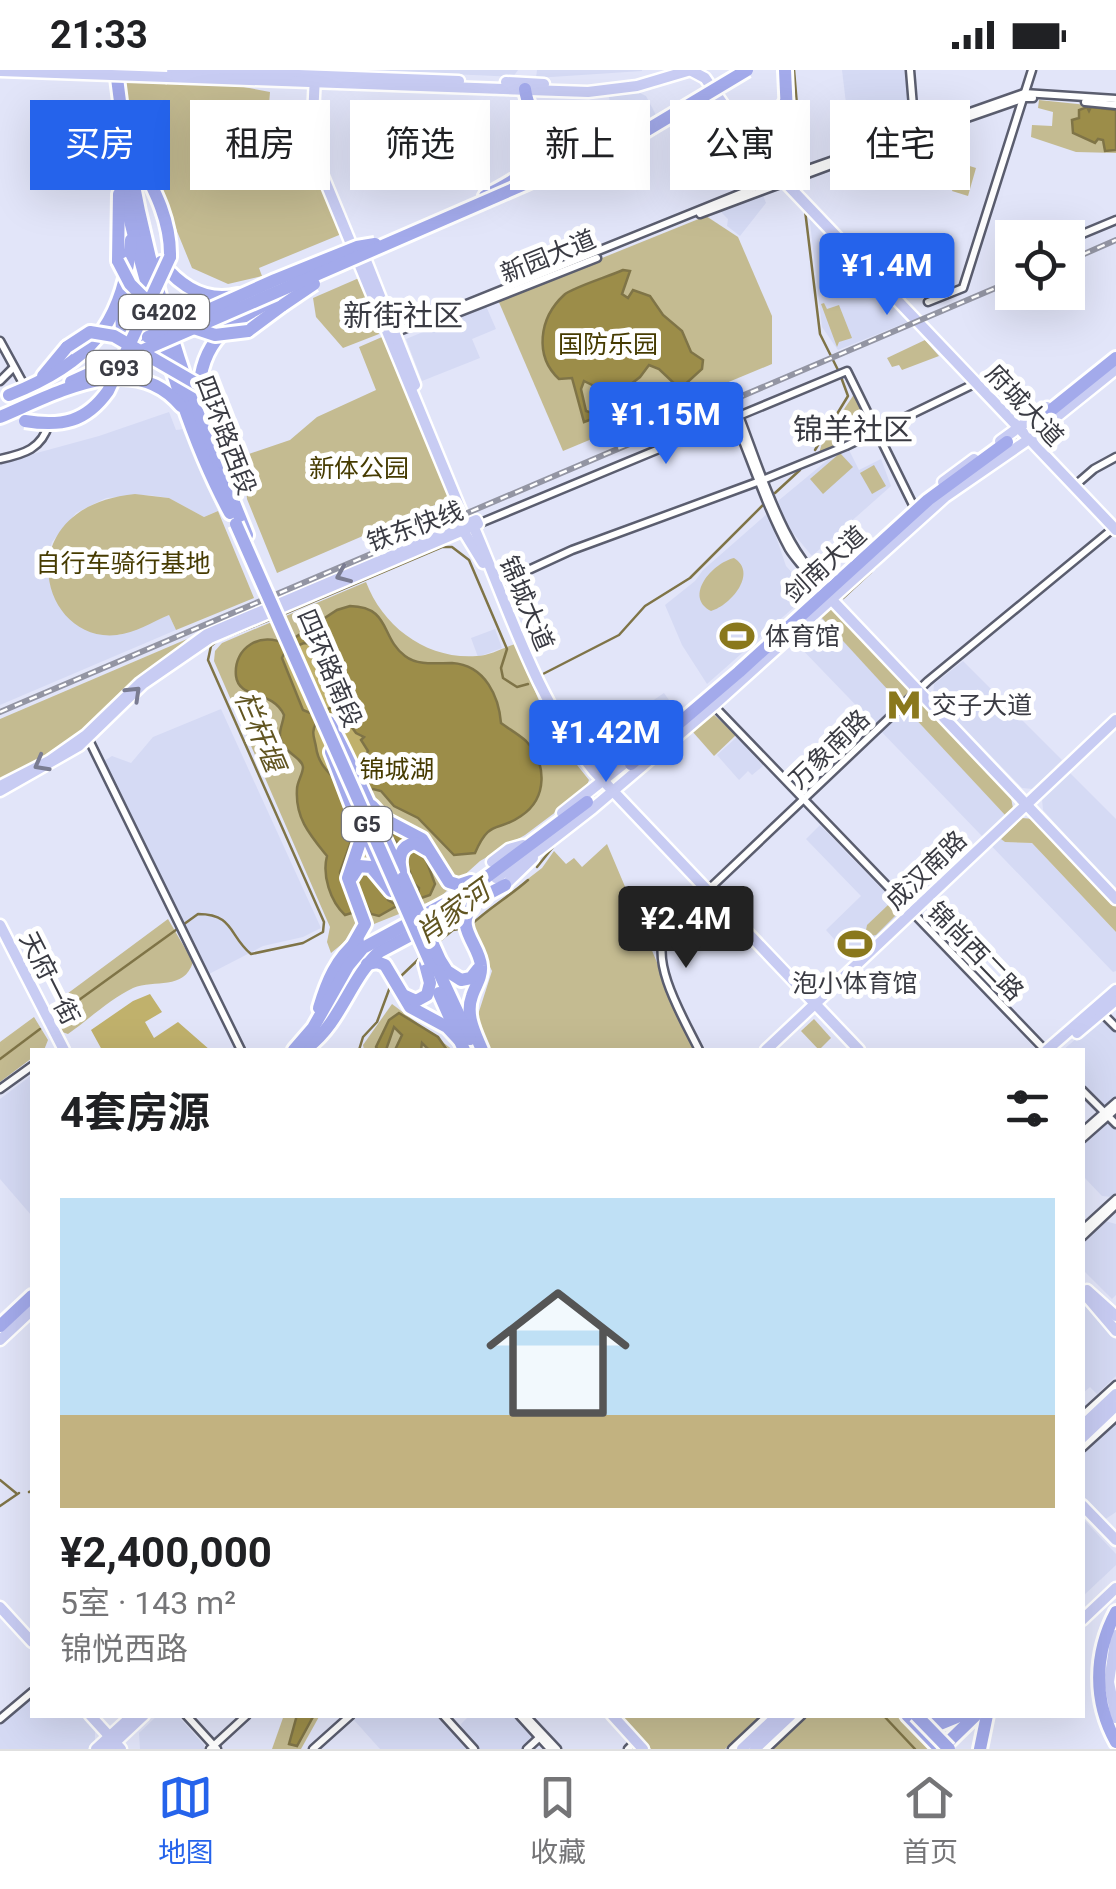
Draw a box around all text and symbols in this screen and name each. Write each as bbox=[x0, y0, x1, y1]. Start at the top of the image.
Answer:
text: 21:33 bbox=[50, 13, 148, 57]
chip: 买房 bbox=[30, 100, 170, 190]
chip: 租房 bbox=[190, 100, 330, 190]
chip: 筛选 bbox=[350, 100, 490, 190]
chip: 新上 bbox=[510, 100, 650, 190]
chip: 公寓 bbox=[670, 100, 810, 190]
chip: 住宅 bbox=[830, 100, 970, 190]
map controls bbox=[995, 220, 1085, 310]
button: locate bbox=[995, 220, 1085, 310]
street label: 新园大道 bbox=[496, 224, 600, 289]
pin: ¥1.4M bbox=[817, 233, 957, 318]
text: ¥1.4M bbox=[841, 246, 933, 284]
road number: G4202 bbox=[119, 295, 209, 329]
district label: 新街社区 bbox=[343, 298, 463, 333]
park label: 国防乐园 bbox=[558, 330, 658, 359]
road number: G93 bbox=[86, 351, 152, 385]
street label: 府城大道 bbox=[980, 359, 1069, 452]
street label: 四环路西段 bbox=[190, 372, 261, 499]
pin: ¥1.15M bbox=[585, 382, 747, 467]
text: ¥1.15M bbox=[611, 395, 721, 433]
district label: 锦羊社区 bbox=[793, 412, 913, 447]
park label: 新体公园 bbox=[309, 454, 409, 483]
street label: 铁东快线 bbox=[363, 496, 467, 557]
street label: 剑南大道 bbox=[778, 520, 872, 609]
park label: 自行车骑行基地 bbox=[35, 549, 211, 578]
street label: 锦城大道 bbox=[494, 551, 559, 655]
one-way arrow bbox=[335, 564, 353, 584]
street label: 四环路南段 bbox=[292, 605, 367, 731]
sports icon: 体育馆 bbox=[718, 617, 756, 655]
place label: 体育馆 bbox=[765, 622, 840, 651]
water label: 栏杆堰 bbox=[228, 686, 293, 780]
metro station icon: 交子大道 bbox=[885, 686, 923, 724]
one-way arrow bbox=[123, 687, 141, 705]
place label: 交子大道 bbox=[932, 691, 1032, 720]
pin: ¥1.42M bbox=[525, 700, 687, 785]
street label: 万象南路 bbox=[783, 704, 875, 795]
text: ¥1.42M bbox=[551, 713, 661, 751]
one-way arrow bbox=[33, 752, 51, 772]
park label: 锦城湖 bbox=[359, 755, 435, 784]
road number: G5 bbox=[342, 807, 392, 841]
street label: 成汉南路 bbox=[880, 825, 972, 916]
water label: 肖家河 bbox=[409, 871, 500, 950]
pin: ¥2.4M bbox=[616, 886, 756, 971]
street label: 锦尚西二路 bbox=[922, 896, 1029, 1006]
text: ¥2.4M bbox=[640, 899, 732, 937]
sports icon: 泡小体育馆 bbox=[836, 925, 874, 963]
street label: 天府一街 bbox=[14, 927, 85, 1029]
place label: 泡小体育馆 bbox=[792, 969, 918, 998]
icon: filters bbox=[1000, 1081, 1055, 1136]
text: 4套房源 bbox=[60, 1088, 210, 1137]
icon: home bbox=[468, 1263, 648, 1443]
text: ¥2,400,000 bbox=[60, 1528, 272, 1577]
text: 5室 · 143 m² bbox=[60, 1584, 236, 1622]
text: 锦悦西路 bbox=[60, 1630, 188, 1668]
tab: 地图 bbox=[158, 1770, 214, 1870]
tab: 收藏 bbox=[530, 1770, 586, 1870]
tab: 首页 bbox=[902, 1770, 958, 1870]

